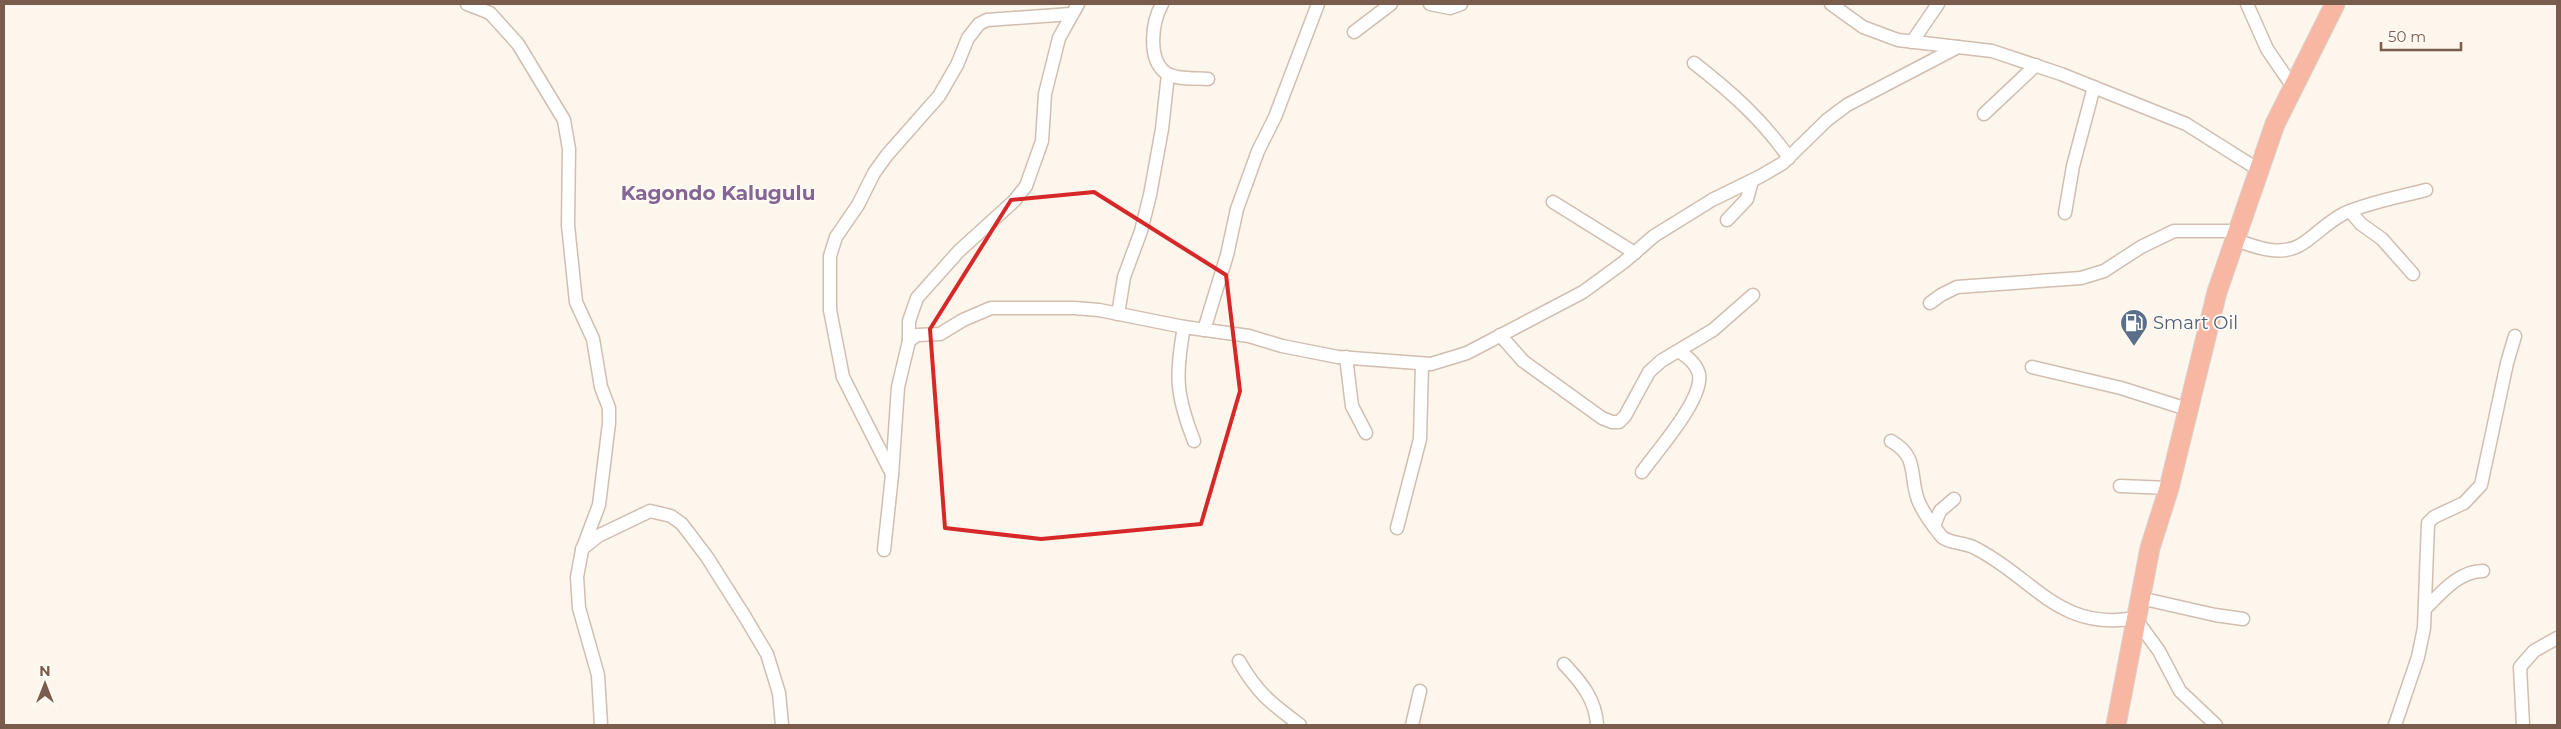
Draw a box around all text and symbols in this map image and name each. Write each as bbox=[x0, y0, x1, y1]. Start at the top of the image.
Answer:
scale bar bbox=[2381, 20, 2461, 52]
text: 50 m bbox=[2388, 27, 2426, 46]
district label: Kagondo Kalugulu bbox=[621, 181, 815, 205]
fuel station icon: Smart Oil bbox=[2119, 308, 2149, 347]
place label: Smart Oil bbox=[2153, 312, 2238, 334]
north arrow bbox=[20, 659, 70, 709]
text: N bbox=[39, 662, 51, 680]

